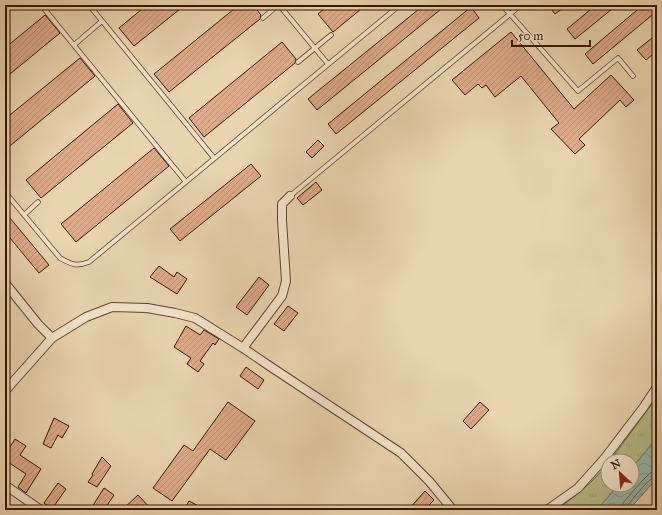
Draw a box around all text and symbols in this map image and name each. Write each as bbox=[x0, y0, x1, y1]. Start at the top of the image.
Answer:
scale bar bbox=[512, 22, 590, 48]
text: 50 m bbox=[518, 29, 543, 43]
north arrow bbox=[600, 453, 640, 493]
text: N bbox=[609, 456, 623, 472]

